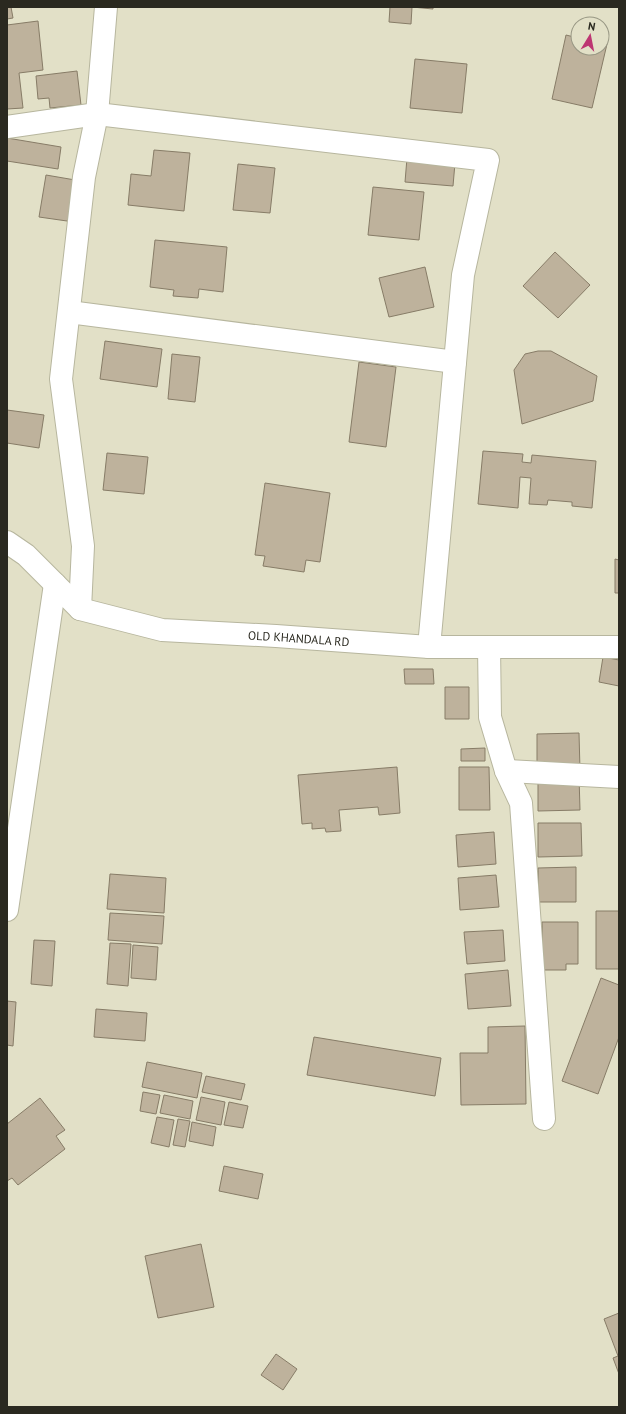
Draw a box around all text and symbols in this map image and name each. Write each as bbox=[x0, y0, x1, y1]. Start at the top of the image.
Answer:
north arrow bbox=[570, 16, 610, 56]
text: N bbox=[587, 19, 597, 34]
street label: OLD KHANDALA RD bbox=[248, 627, 350, 649]

